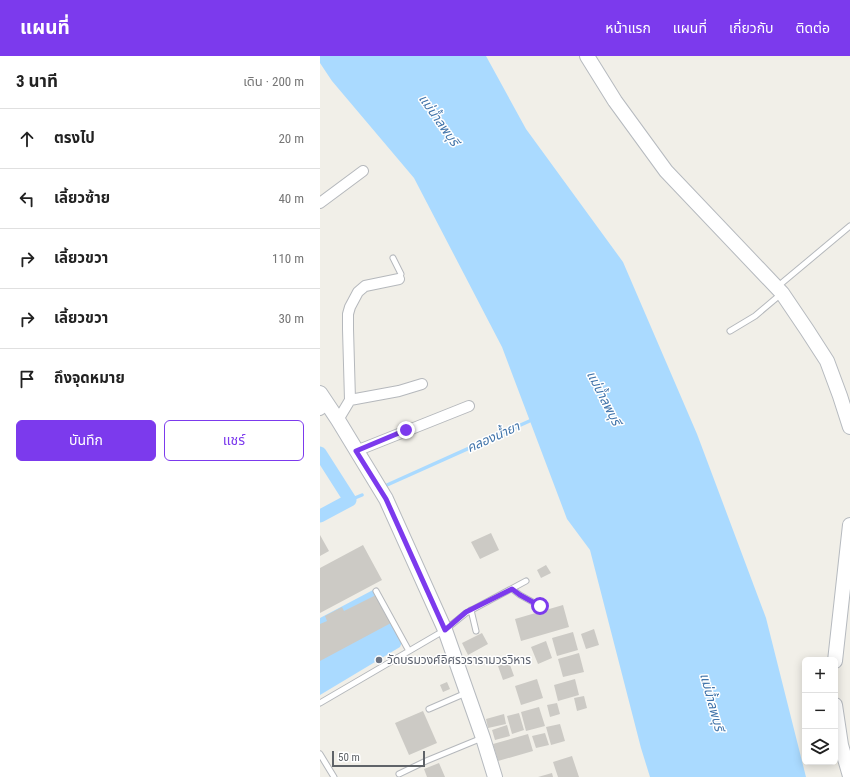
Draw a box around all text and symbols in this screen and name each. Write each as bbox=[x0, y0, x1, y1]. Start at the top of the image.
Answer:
text: แผนที่ bbox=[20, 16, 70, 39]
text: หน้าแรก bbox=[605, 20, 651, 36]
text: แผนที่ bbox=[673, 20, 707, 36]
text: เกี่ยวกับ bbox=[729, 20, 774, 36]
text: ติดต่อ bbox=[796, 20, 830, 36]
text: 3 นาที bbox=[16, 71, 58, 91]
text: เดิน · 200 m bbox=[243, 74, 304, 89]
water label: แม่น้ำลพบุรี bbox=[415, 90, 465, 151]
icon: ahead bbox=[16, 128, 38, 150]
text: ตรงไป bbox=[54, 129, 95, 147]
text: 20 m bbox=[278, 131, 304, 146]
icon: left bbox=[16, 188, 38, 210]
text: เลี้ยวซ้าย bbox=[54, 189, 110, 207]
text: 40 m bbox=[278, 191, 304, 206]
icon: right bbox=[16, 248, 38, 270]
text: เลี้ยวขวา bbox=[54, 249, 108, 267]
text: 110 m bbox=[272, 251, 304, 266]
icon: right bbox=[16, 308, 38, 330]
text: เลี้ยวขวา bbox=[54, 309, 108, 327]
text: 30 m bbox=[278, 311, 304, 326]
water label: แม่น้ำลพบุรี bbox=[583, 367, 627, 431]
icon: arrive bbox=[16, 368, 38, 390]
text: ถึงจุดหมาย bbox=[54, 369, 125, 387]
water label: คลองน้ำยา bbox=[464, 417, 522, 455]
button: บันทึก bbox=[16, 420, 156, 461]
button: แชร์ bbox=[164, 420, 304, 461]
route end bbox=[397, 421, 415, 439]
route start bbox=[531, 597, 549, 615]
place label: วัดบรมวงศ์อิศรวรารามวรวิหาร bbox=[387, 653, 531, 667]
marker: วัดบรมวงศ์อิศรวรารามวรวิหาร bbox=[374, 655, 384, 665]
map controls bbox=[802, 657, 838, 765]
button: + bbox=[802, 657, 838, 693]
water label: แม่น้ำลพบุรี bbox=[696, 671, 730, 735]
button: − bbox=[802, 693, 838, 729]
button: layers bbox=[802, 729, 838, 765]
scale bar bbox=[332, 749, 425, 768]
text: 50 m bbox=[338, 751, 360, 764]

